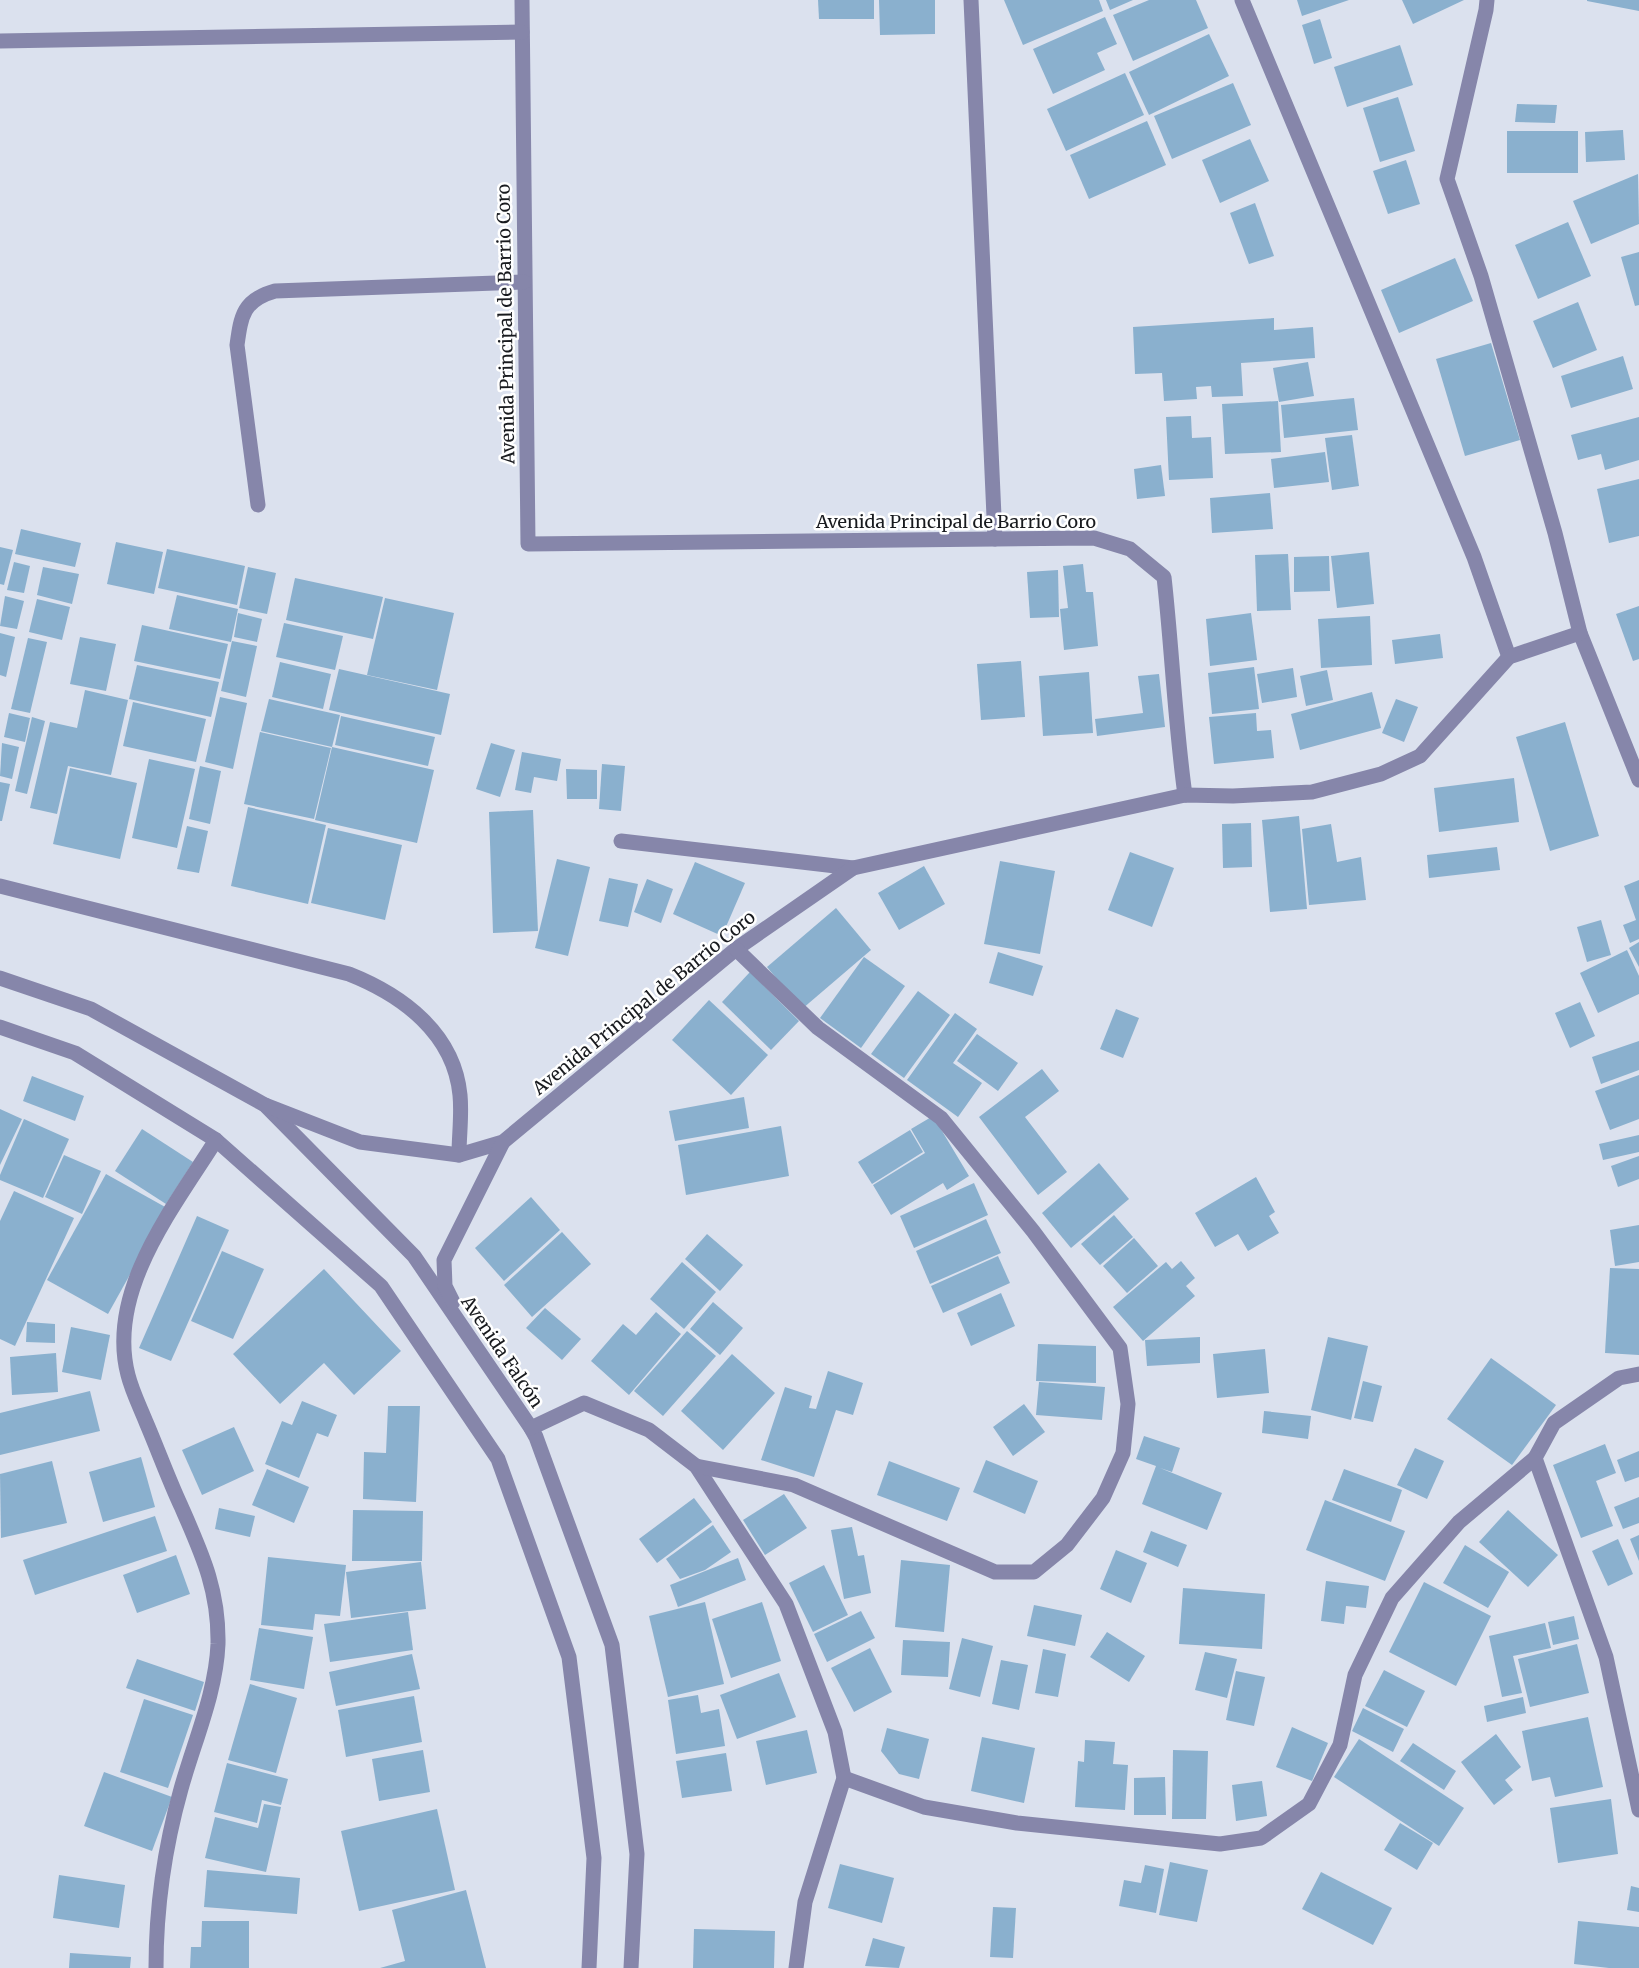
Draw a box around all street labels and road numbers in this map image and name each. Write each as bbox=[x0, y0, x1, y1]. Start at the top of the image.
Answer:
street label: Avenida Principal de Barrio Coro bbox=[492, 184, 519, 465]
street label: Avenida Principal de Barrio Coro bbox=[815, 510, 1096, 533]
street label: Avenida Principal de Barrio Coro bbox=[527, 906, 760, 1100]
street label: Avenida Falcón bbox=[456, 1290, 548, 1412]

